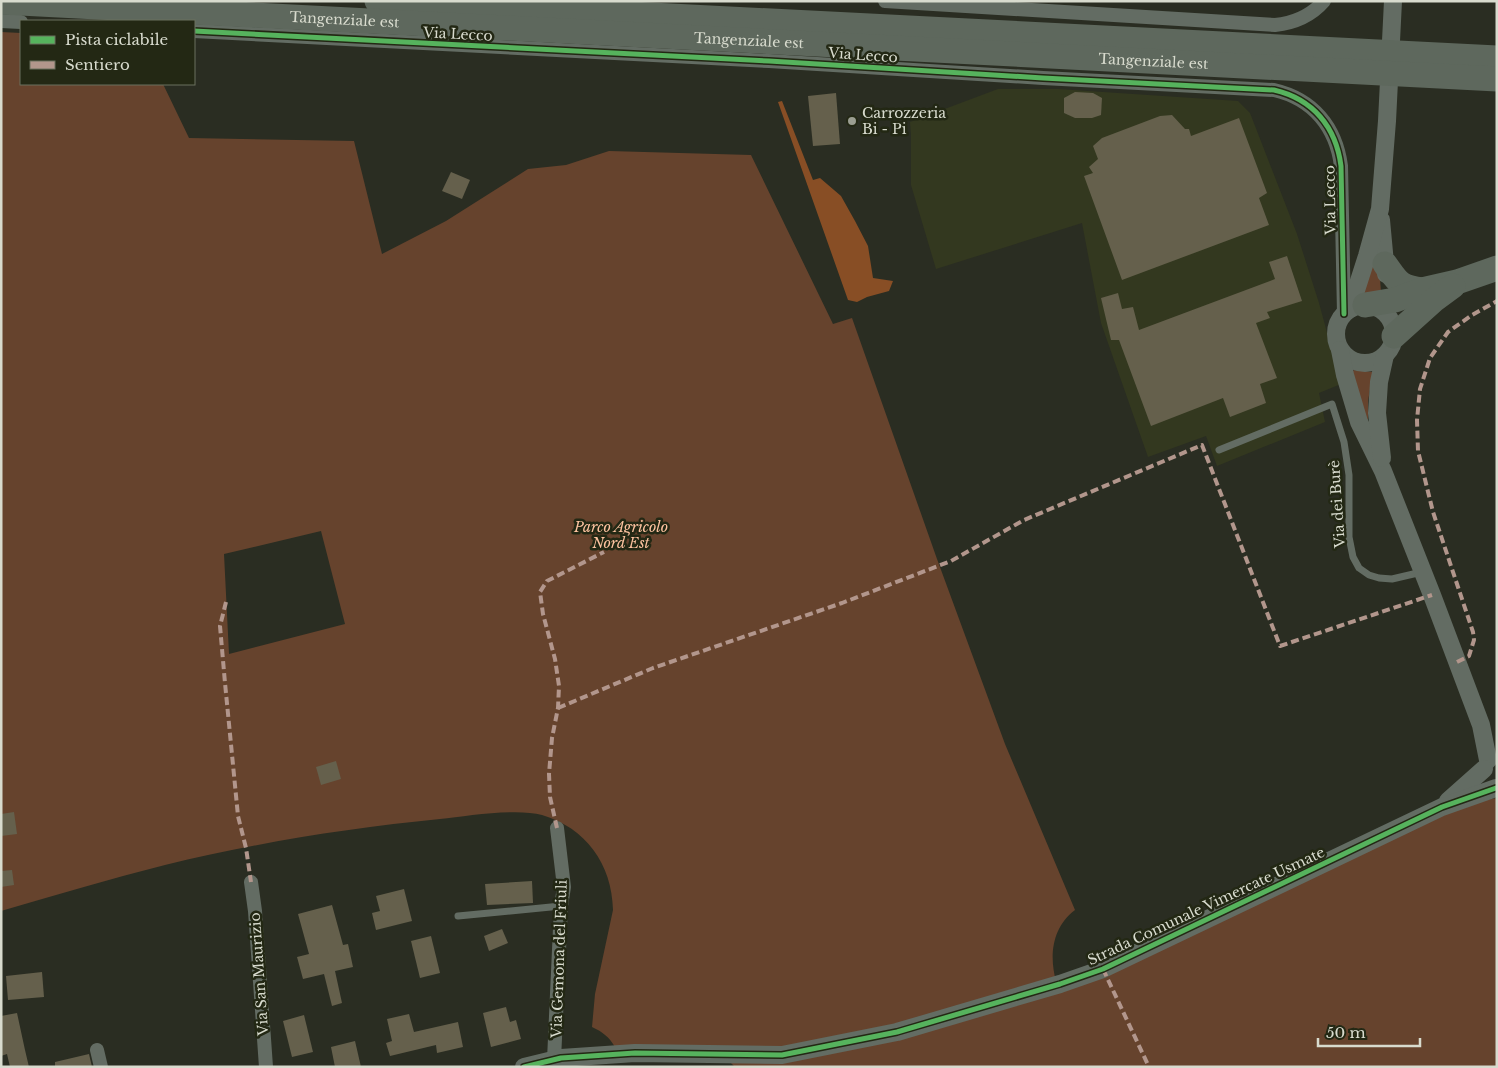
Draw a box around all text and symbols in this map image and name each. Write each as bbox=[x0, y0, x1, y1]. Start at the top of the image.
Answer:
street label: Tangenziale est bbox=[289, 8, 401, 32]
legend bbox=[20, 20, 195, 85]
street label: Via Lecco bbox=[422, 23, 493, 45]
street label: Tangenziale est bbox=[694, 29, 805, 52]
text: Pista ciclabile bbox=[65, 30, 168, 49]
street label: Via Lecco bbox=[827, 44, 898, 66]
street label: Tangenziale est bbox=[1098, 50, 1210, 73]
text: Sentiero bbox=[65, 55, 130, 74]
place label: Carrozzeria Bi - Pi bbox=[862, 104, 946, 138]
marker: Carrozzeria Bi - Pi bbox=[846, 115, 858, 127]
street label: Via Lecco bbox=[1320, 165, 1340, 236]
street label: Via dei Burè bbox=[1325, 459, 1349, 550]
park label: Parco Agricolo Nord Est bbox=[573, 518, 668, 552]
street label: Strada Comunale Vimercate Usmate bbox=[1084, 843, 1328, 969]
street label: Via Gemona del Friuli bbox=[547, 879, 571, 1039]
street label: Via San Maurizio bbox=[246, 912, 272, 1037]
scale bar bbox=[1318, 1016, 1420, 1048]
text: 50 m bbox=[1326, 1023, 1366, 1042]

